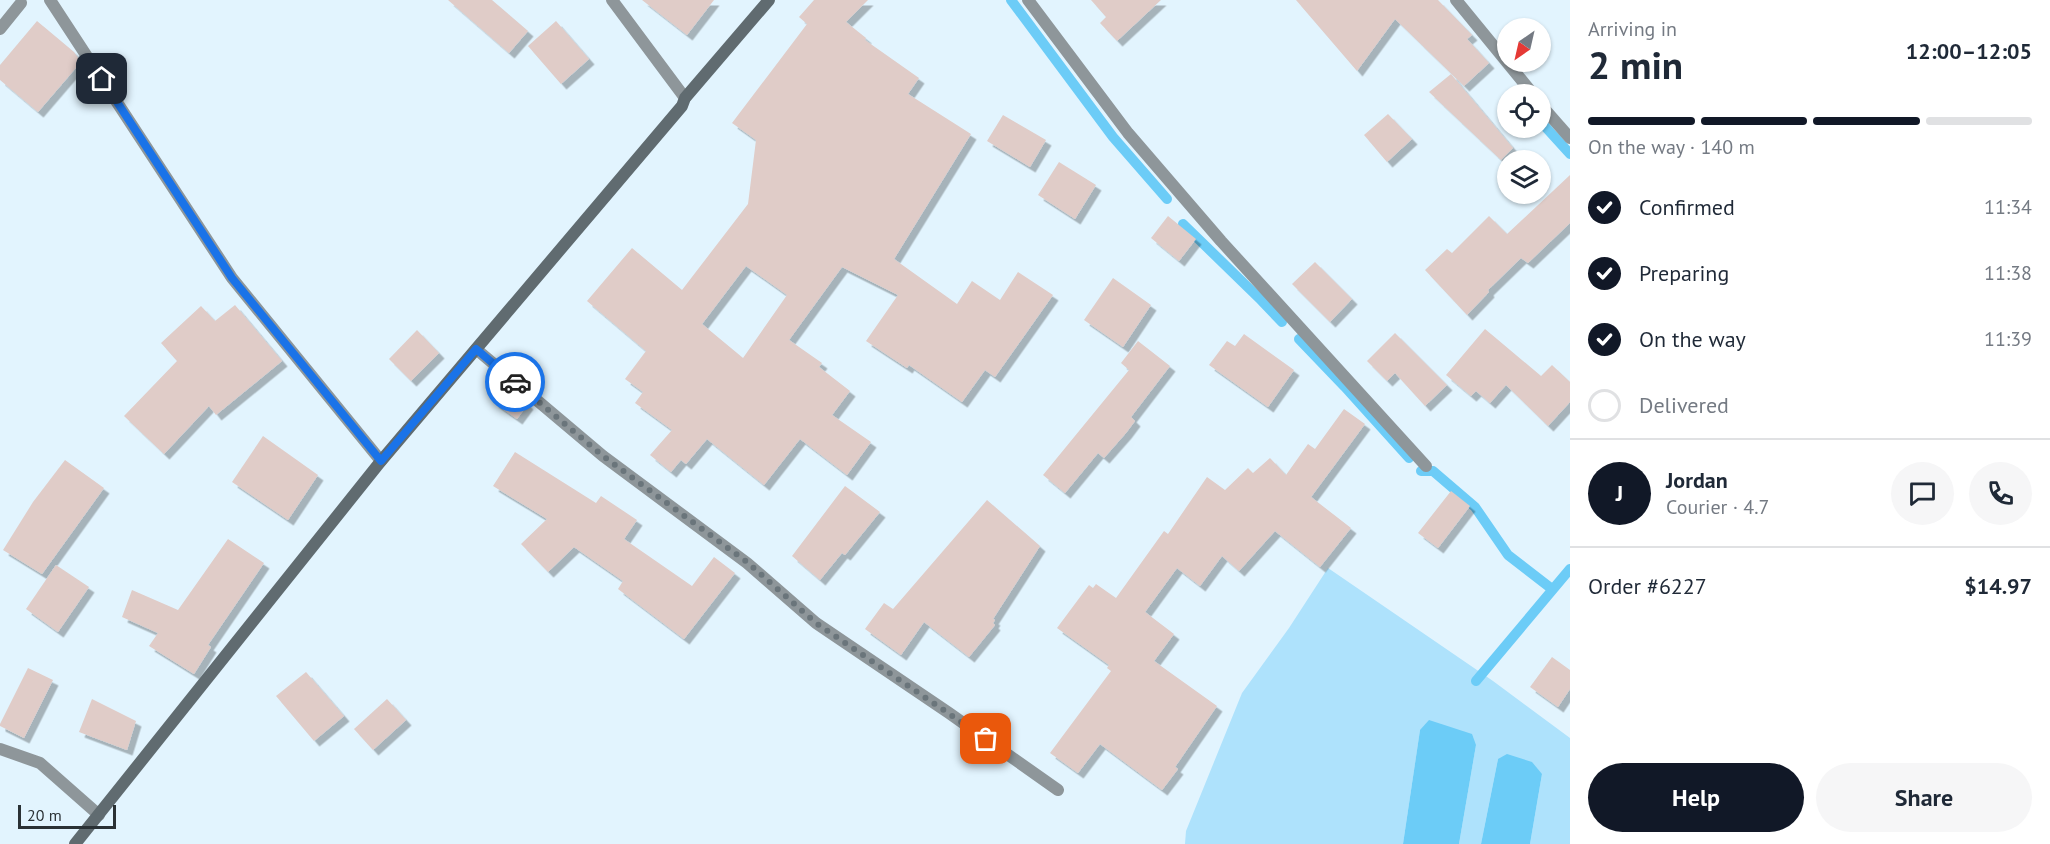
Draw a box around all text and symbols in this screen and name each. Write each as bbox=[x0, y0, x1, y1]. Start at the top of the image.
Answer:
text: Arriving in bbox=[1588, 16, 1677, 42]
north arrow bbox=[1497, 18, 1551, 72]
map controls bbox=[1497, 18, 1551, 204]
text: 12:00–12:05 bbox=[1906, 37, 2032, 65]
text: 2 min bbox=[1588, 39, 1683, 90]
pin bbox=[76, 53, 127, 104]
icon: home bbox=[85, 62, 118, 95]
button: locate bbox=[1497, 84, 1551, 138]
text: On the way · 140 m bbox=[1588, 134, 1755, 160]
button: layers bbox=[1497, 150, 1551, 204]
icon: check bbox=[1588, 191, 1621, 224]
text: Confirmed bbox=[1639, 193, 1735, 221]
text: 11:34 bbox=[1984, 194, 2032, 220]
icon: check bbox=[1588, 257, 1621, 290]
text: Preparing bbox=[1639, 259, 1729, 287]
text: 11:38 bbox=[1984, 260, 2032, 286]
icon: check bbox=[1588, 323, 1621, 356]
text: On the way bbox=[1639, 325, 1746, 353]
text: 11:39 bbox=[1984, 326, 2032, 352]
courier bbox=[485, 352, 545, 412]
icon: car bbox=[499, 366, 532, 399]
text: Delivered bbox=[1639, 391, 1729, 419]
button: chat bbox=[1891, 462, 1954, 525]
button: phone bbox=[1969, 462, 2032, 525]
text: Jordan bbox=[1666, 466, 1728, 494]
text: J bbox=[1616, 479, 1623, 507]
text: Courier · 4.7 bbox=[1666, 494, 1769, 520]
text: Order #6227 bbox=[1588, 572, 1707, 600]
text: $14.97 bbox=[1964, 572, 2032, 600]
pin bbox=[960, 713, 1011, 764]
icon: bag bbox=[969, 722, 1002, 755]
button: Help bbox=[1588, 763, 1804, 832]
button: Share bbox=[1816, 763, 2032, 832]
scale bar bbox=[18, 802, 116, 830]
text: 20 m bbox=[27, 805, 62, 825]

